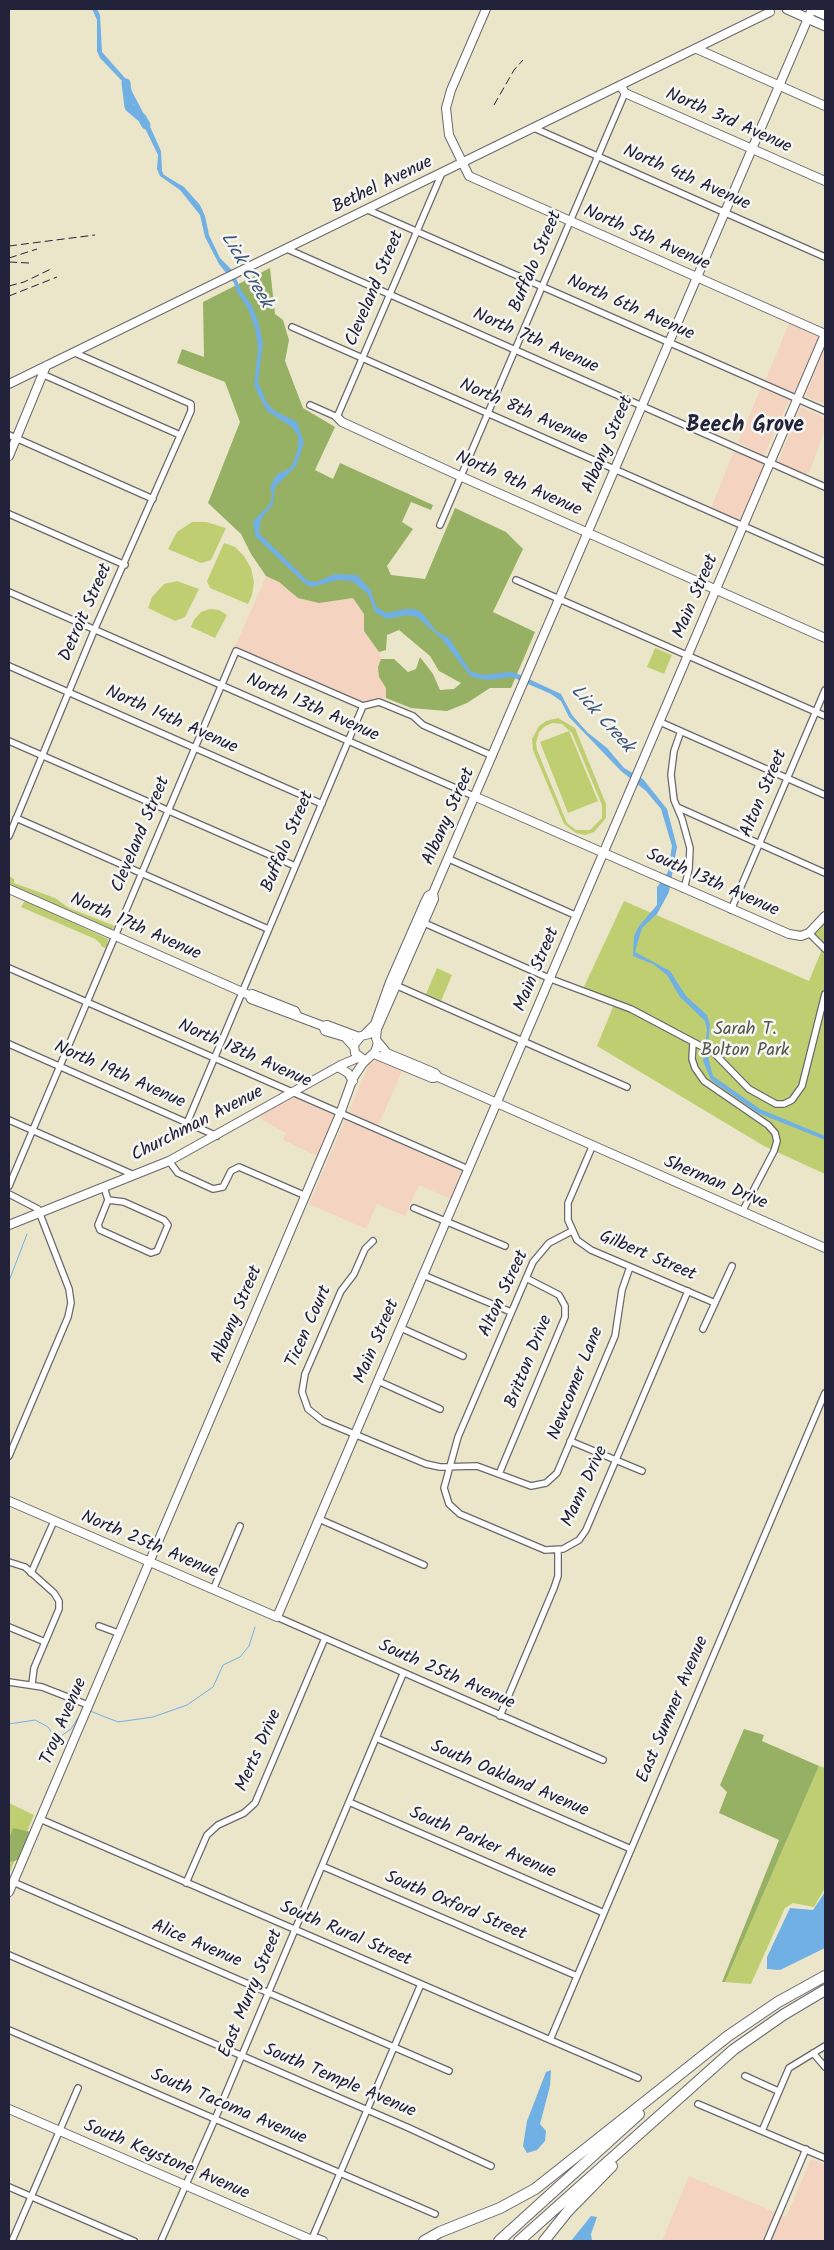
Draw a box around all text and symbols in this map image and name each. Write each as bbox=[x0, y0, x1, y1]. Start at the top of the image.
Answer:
street label: North 3rd Avenue bbox=[662, 85, 794, 159]
street label: North 4th Avenue bbox=[619, 141, 753, 217]
street label: Bethel Avenue bbox=[329, 152, 437, 220]
street label: North 5th Avenue bbox=[579, 201, 713, 277]
street label: Buffalo Street bbox=[506, 208, 568, 316]
street label: Cleveland Street bbox=[342, 228, 410, 350]
water label: Lick Creek bbox=[214, 229, 276, 313]
street label: North 6th Avenue bbox=[563, 271, 697, 347]
street label: North 7th Avenue bbox=[469, 305, 601, 379]
street label: North 8th Avenue bbox=[456, 375, 590, 451]
street label: Albany Street bbox=[579, 393, 639, 497]
district label: Beech Grove bbox=[686, 414, 804, 440]
street label: North 9th Avenue bbox=[452, 448, 584, 522]
street label: Main Street bbox=[670, 552, 724, 642]
street label: Detroit Street bbox=[56, 561, 118, 665]
street label: North 13th Avenue bbox=[242, 670, 382, 748]
water label: Lick Creek bbox=[565, 681, 637, 759]
street label: North 14th Avenue bbox=[102, 682, 240, 760]
street label: Alton Street bbox=[737, 747, 793, 841]
street label: Albany Street bbox=[419, 765, 481, 869]
street label: Cleveland Street bbox=[108, 774, 176, 896]
street label: Buffalo Street bbox=[258, 788, 320, 896]
street label: South 13th Avenue bbox=[642, 845, 782, 923]
street label: North 17th Avenue bbox=[66, 889, 204, 967]
street label: Main Street bbox=[511, 925, 565, 1015]
street label: North 18th Avenue bbox=[174, 1016, 314, 1094]
park label: Sarah T. Bolton Park bbox=[701, 1020, 789, 1062]
street label: North 19th Avenue bbox=[50, 1037, 188, 1115]
street label: Churchman Avenue bbox=[128, 1082, 268, 1168]
street label: Sherman Drive bbox=[660, 1152, 770, 1216]
street label: Gilbert Street bbox=[595, 1227, 699, 1287]
street label: Alton Street bbox=[476, 1247, 534, 1341]
street label: Albany Street bbox=[208, 1263, 268, 1367]
street label: Ticen Court bbox=[282, 1283, 338, 1371]
street label: Main Street bbox=[351, 1297, 405, 1387]
street label: Britton Drive bbox=[502, 1312, 558, 1412]
street label: Newcomer Lane bbox=[544, 1324, 610, 1444]
street label: Mann Drive bbox=[558, 1443, 614, 1531]
street label: North 25th Avenue bbox=[77, 1507, 221, 1585]
street label: East Sumner Avenue bbox=[633, 1633, 715, 1787]
street label: South 25th Avenue bbox=[374, 1636, 518, 1716]
street label: Troy Avenue bbox=[37, 1675, 93, 1769]
street label: Merts Drive bbox=[232, 1707, 288, 1795]
street label: South Oakland Avenue bbox=[427, 1737, 591, 1823]
street label: South Parker Avenue bbox=[405, 1803, 559, 1885]
street label: South Oxford Street bbox=[381, 1867, 529, 1947]
street label: South Rural Street bbox=[276, 1898, 414, 1972]
street label: Alice Avenue bbox=[148, 1916, 244, 1974]
street label: East Murry Street bbox=[215, 1927, 289, 2061]
street label: South Temple Avenue bbox=[259, 2040, 419, 2124]
street label: South Tacoma Avenue bbox=[147, 2065, 309, 2151]
street label: South Keystone Avenue bbox=[80, 2116, 252, 2206]

